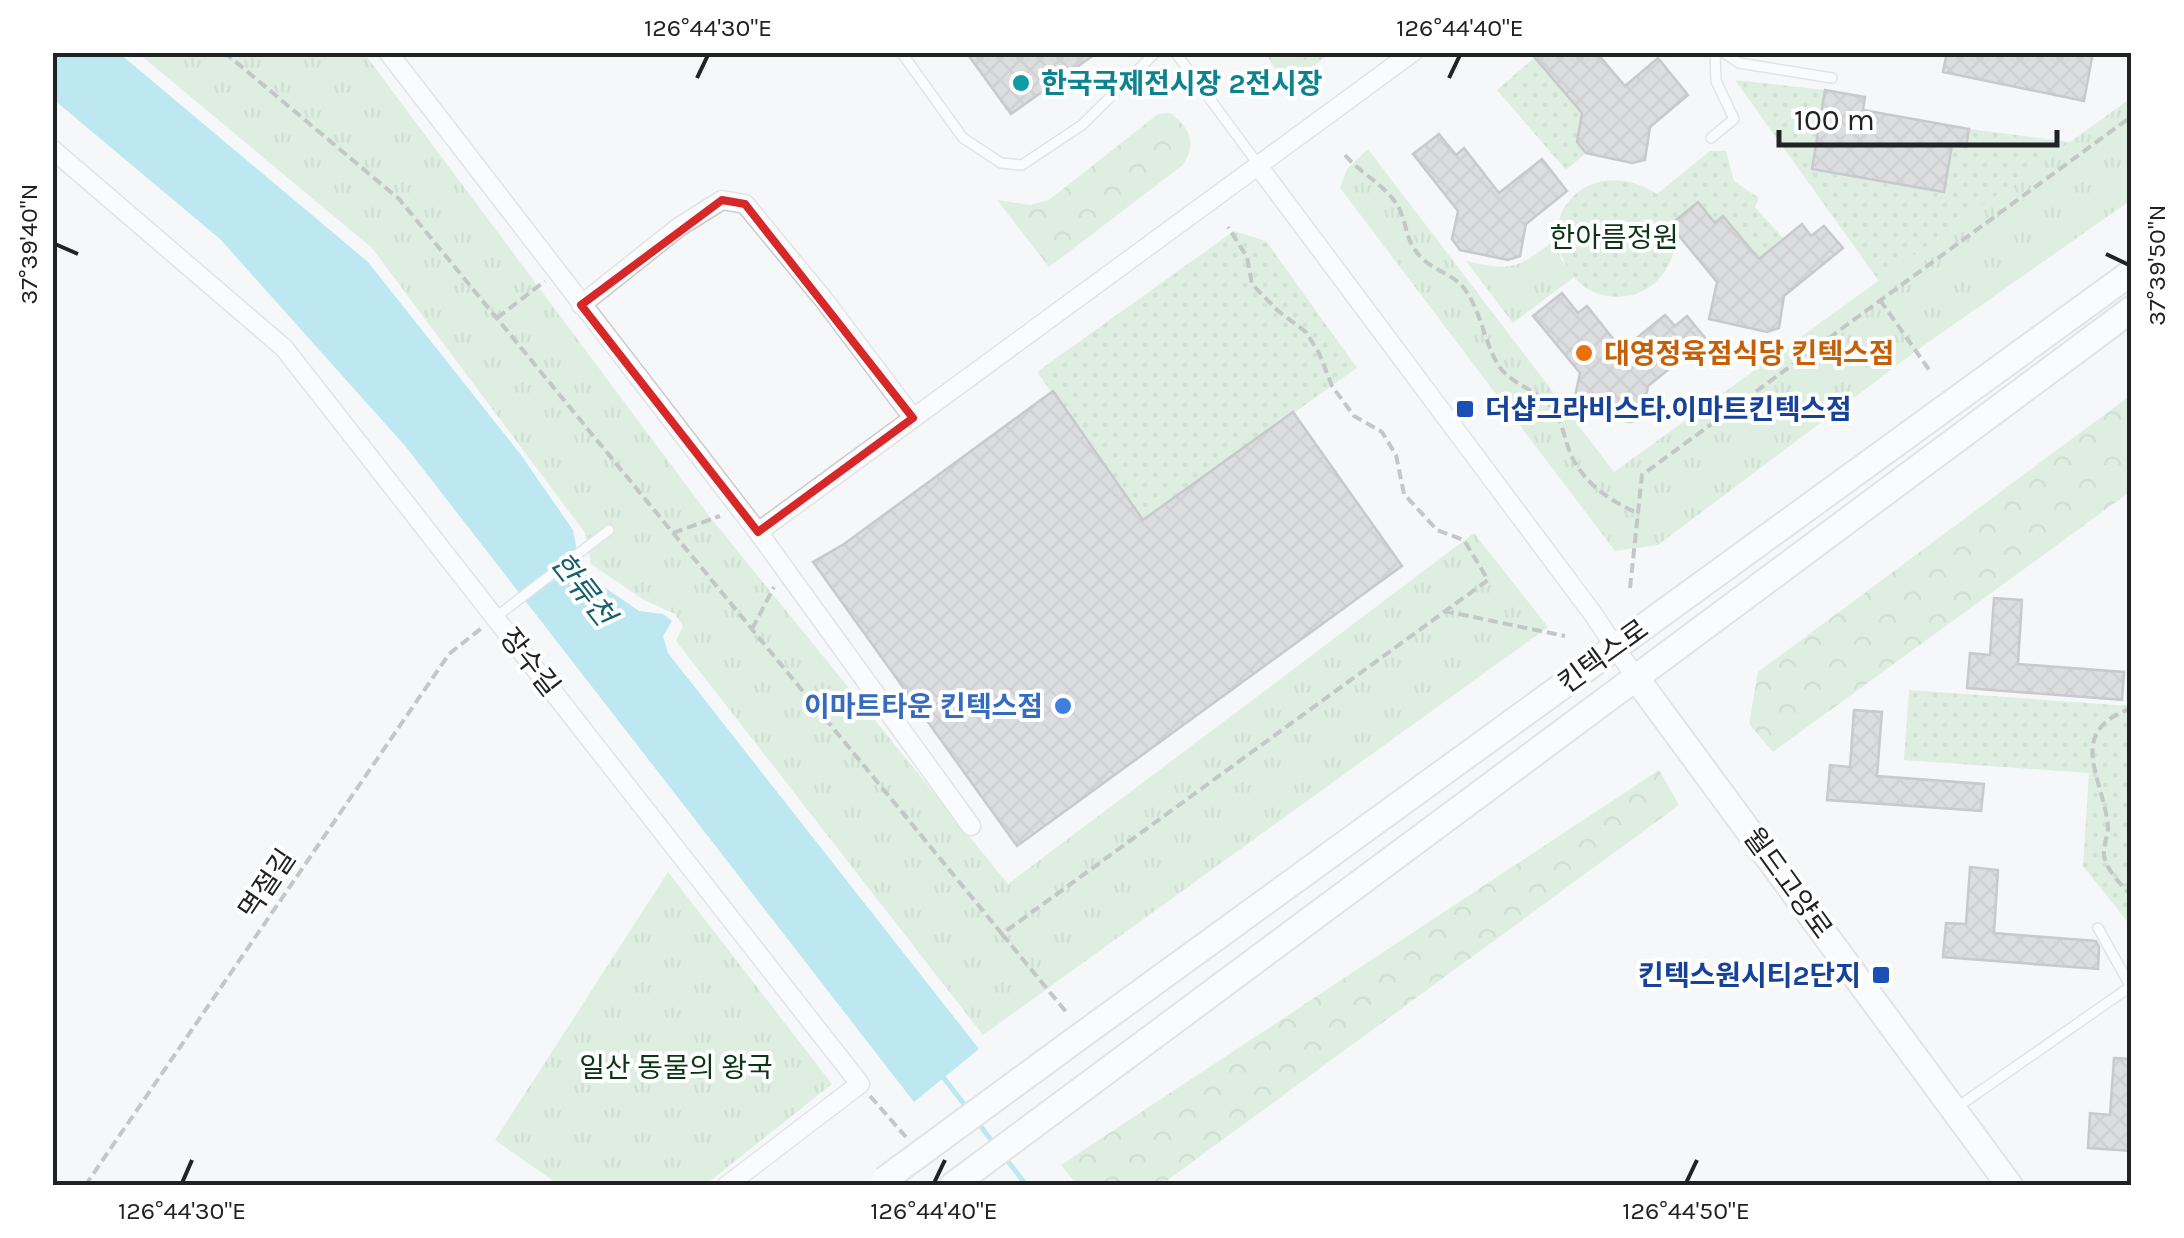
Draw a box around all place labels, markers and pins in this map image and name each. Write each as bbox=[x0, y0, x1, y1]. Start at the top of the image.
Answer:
place label: 한국국제전시장 2전시장 bbox=[1041, 67, 1323, 100]
marker: 한국국제전시장 2전시장 bbox=[1010, 72, 1032, 94]
place label: 대영정육점식당 킨텍스점 bbox=[1604, 337, 1894, 370]
marker: 대영정육점식당 킨텍스점 bbox=[1573, 342, 1595, 364]
place label: 더샵그라비스타.이마트킨텍스점 bbox=[1485, 393, 1852, 426]
marker: 더샵그라비스타.이마트킨텍스점 bbox=[1454, 398, 1476, 420]
place label: 이마트타운 킨텍스점 bbox=[804, 690, 1043, 723]
marker: 이마트타운 킨텍스점 bbox=[1052, 695, 1074, 717]
place label: 킨텍스원시티2단지 bbox=[1638, 959, 1861, 992]
marker: 킨텍스원시티2단지 bbox=[1870, 964, 1892, 986]

